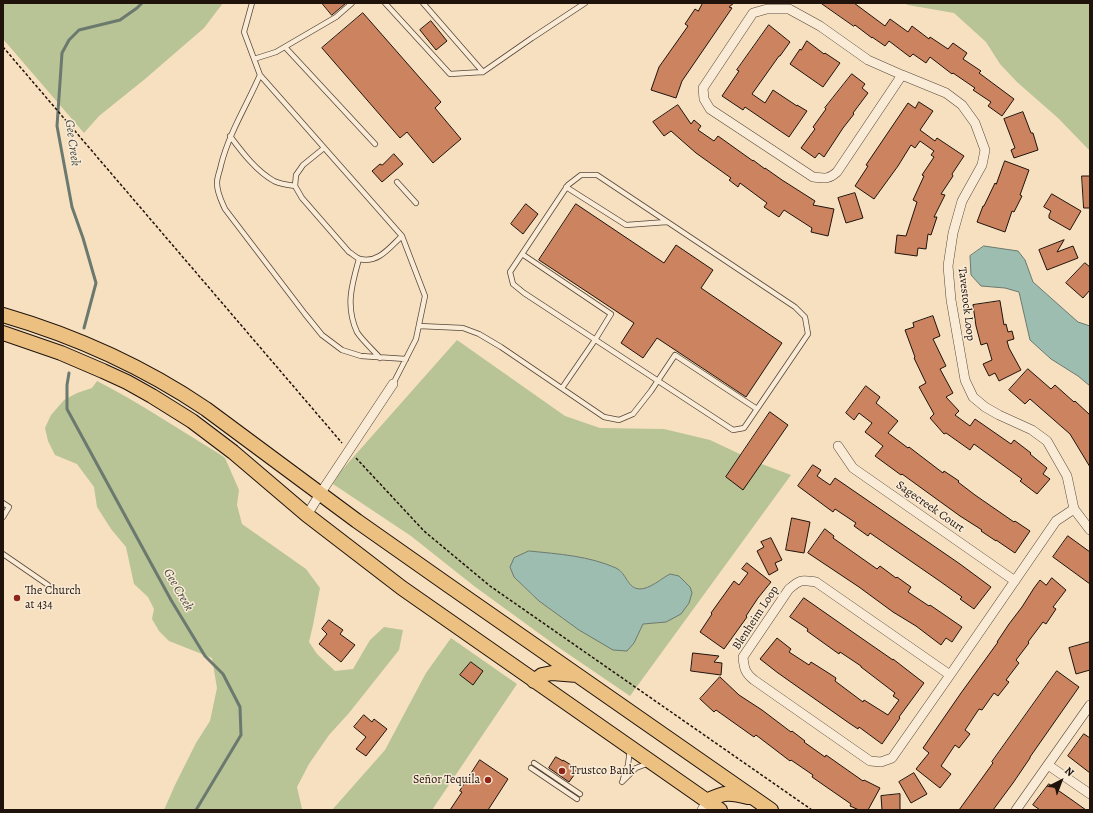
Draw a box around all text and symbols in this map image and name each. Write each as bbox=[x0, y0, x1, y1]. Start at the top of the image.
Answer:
water label: Gee Creek bbox=[61, 119, 83, 167]
street label: Tavestock Loop bbox=[954, 266, 978, 342]
street label: Sagecreek Court bbox=[893, 478, 967, 536]
water label: Gee Creek bbox=[160, 566, 196, 614]
street label: Blenheim Loop bbox=[730, 583, 782, 653]
place label: The Church at 434 bbox=[25, 584, 81, 612]
marker: The Church at 434 bbox=[12, 593, 22, 603]
north arrow bbox=[1041, 761, 1081, 801]
text: N bbox=[1061, 763, 1077, 780]
place label: Trustco Bank bbox=[570, 764, 635, 778]
marker: Trustco Bank bbox=[557, 766, 567, 776]
place label: Señor Tequila bbox=[413, 773, 480, 787]
marker: Señor Tequila bbox=[483, 775, 493, 785]

